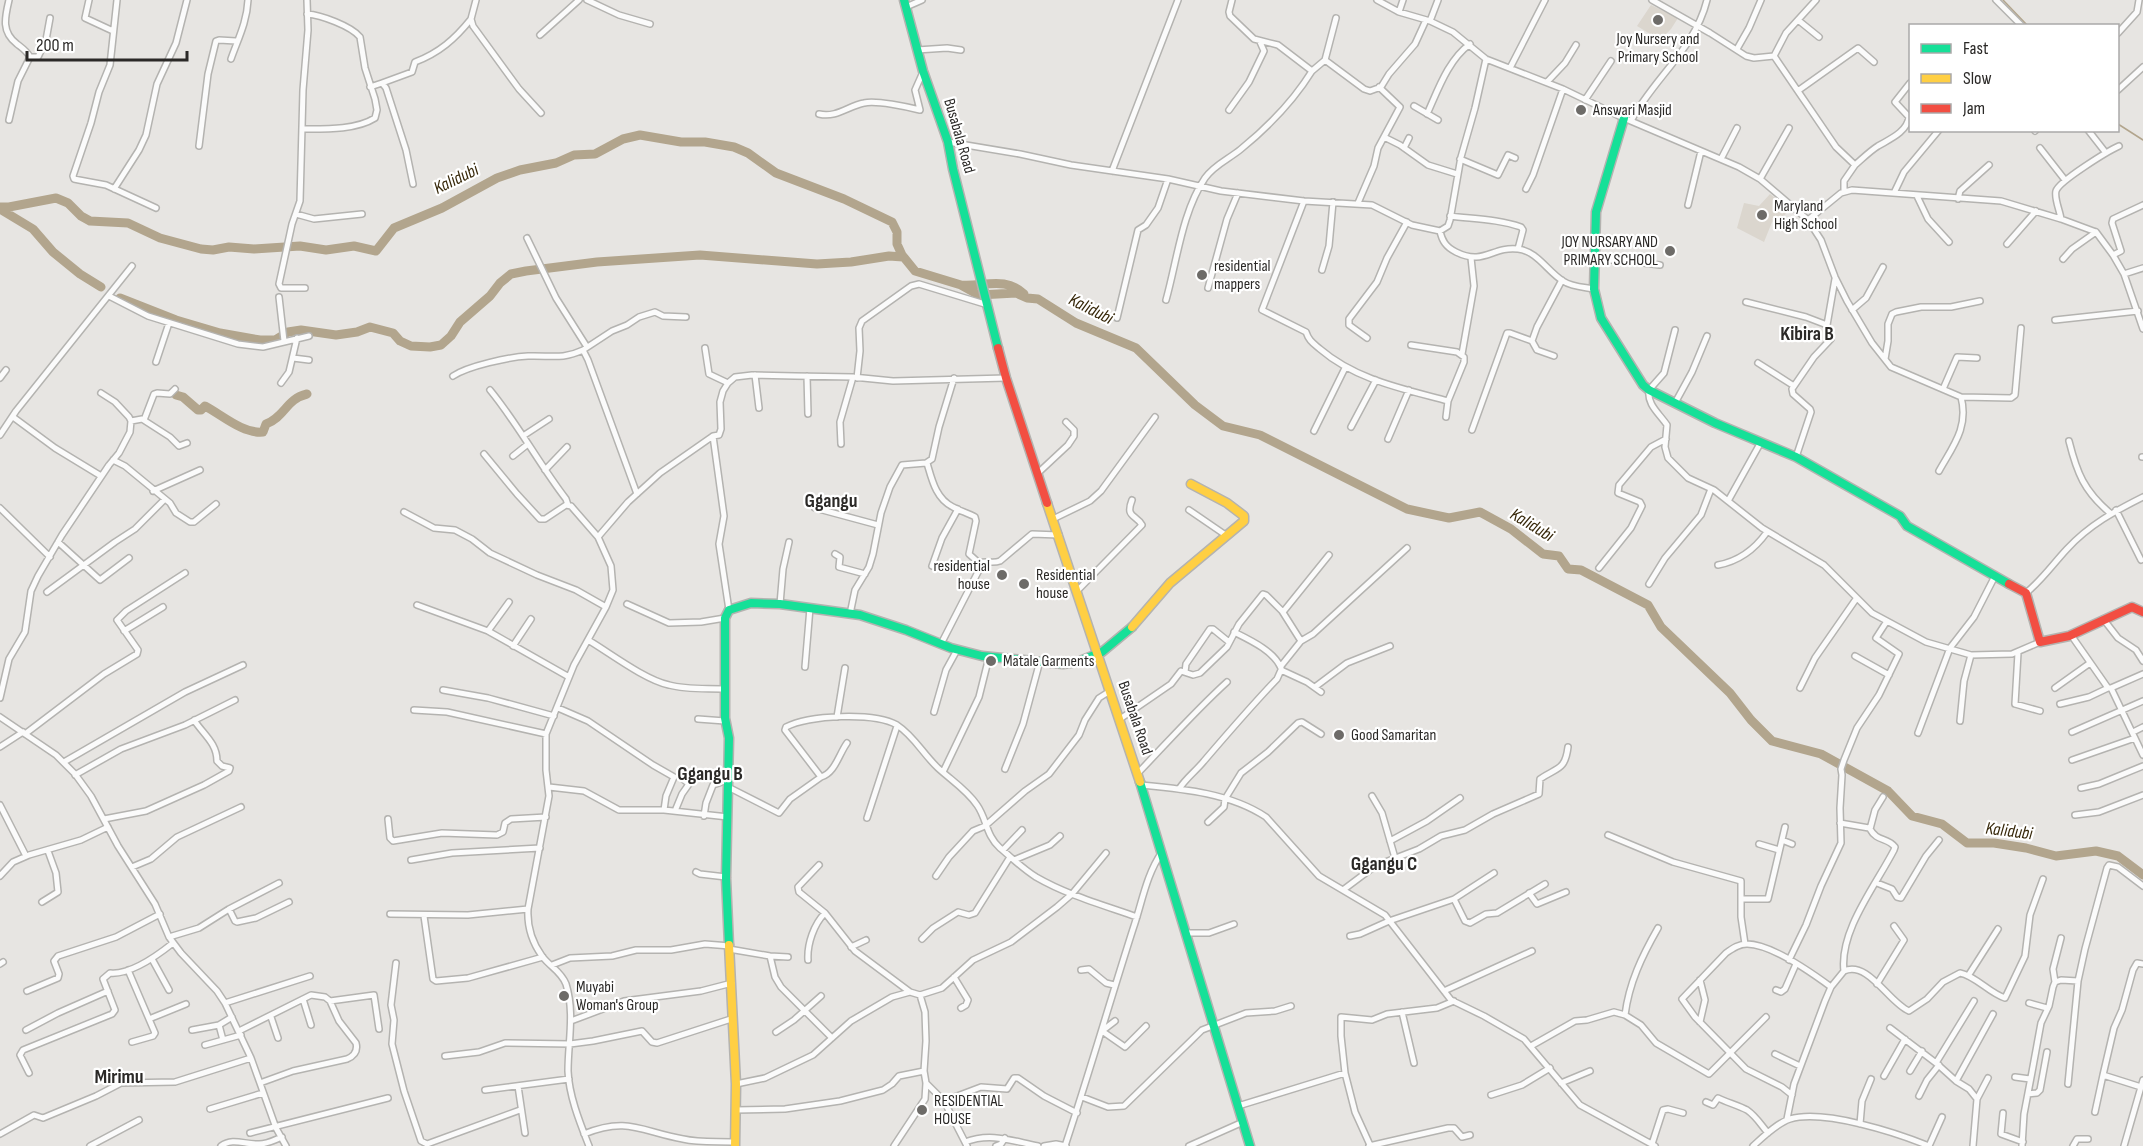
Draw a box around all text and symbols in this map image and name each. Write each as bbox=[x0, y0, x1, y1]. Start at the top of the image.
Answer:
marker: Joy Nursery and Primary School bbox=[1651, 13, 1665, 27]
scale bar bbox=[27, 24, 188, 62]
legend bbox=[1909, 24, 2119, 132]
place label: Joy Nursery and Primary School bbox=[1615, 30, 1700, 67]
text: 200 m bbox=[36, 35, 74, 56]
text: Fast bbox=[1963, 38, 1989, 59]
text: Slow bbox=[1963, 68, 1992, 89]
street label: Busabala Road bbox=[939, 96, 979, 176]
text: Jam bbox=[1962, 98, 1985, 119]
place label: Answari Masjid bbox=[1592, 101, 1672, 120]
marker: Answari Masjid bbox=[1574, 103, 1588, 117]
water label: Kalidubi bbox=[430, 159, 482, 199]
place label: Maryland High School bbox=[1774, 197, 1837, 234]
marker: Maryland High School bbox=[1755, 208, 1769, 222]
place label: JOY NURSARY AND PRIMARY SCHOOL bbox=[1560, 233, 1658, 270]
marker: JOY NURSARY AND PRIMARY SCHOOL bbox=[1663, 244, 1677, 258]
place label: residential mappers bbox=[1214, 257, 1271, 294]
marker: residential mappers bbox=[1195, 268, 1209, 282]
water label: Kalidubi bbox=[1065, 289, 1117, 329]
district label: Kibira B bbox=[1780, 322, 1834, 346]
district label: Ggangu bbox=[805, 489, 857, 513]
water label: Kalidubi bbox=[1506, 504, 1558, 547]
place label: residential house bbox=[933, 557, 990, 594]
place label: Residential house bbox=[1036, 566, 1095, 603]
marker: residential house bbox=[995, 568, 1009, 582]
marker: Residential house bbox=[1017, 577, 1031, 591]
place label: Matale Garments bbox=[1003, 652, 1095, 671]
marker: Matale Garments bbox=[984, 654, 998, 668]
street label: Busabala Road bbox=[1114, 679, 1156, 757]
place label: Good Samaritan bbox=[1351, 726, 1436, 745]
marker: Good Samaritan bbox=[1332, 728, 1346, 742]
district label: Ggangu B bbox=[677, 762, 743, 786]
water label: Kalidubi bbox=[1984, 818, 2034, 844]
district label: Ggangu C bbox=[1351, 852, 1417, 876]
place label: Muyabi Woman's Group bbox=[576, 978, 659, 1015]
marker: Muyabi Woman's Group bbox=[557, 989, 571, 1003]
district label: Mirimu bbox=[95, 1065, 143, 1089]
place label: RESIDENTIAL HOUSE bbox=[934, 1092, 1003, 1129]
marker: RESIDENTIAL HOUSE bbox=[915, 1103, 929, 1117]

